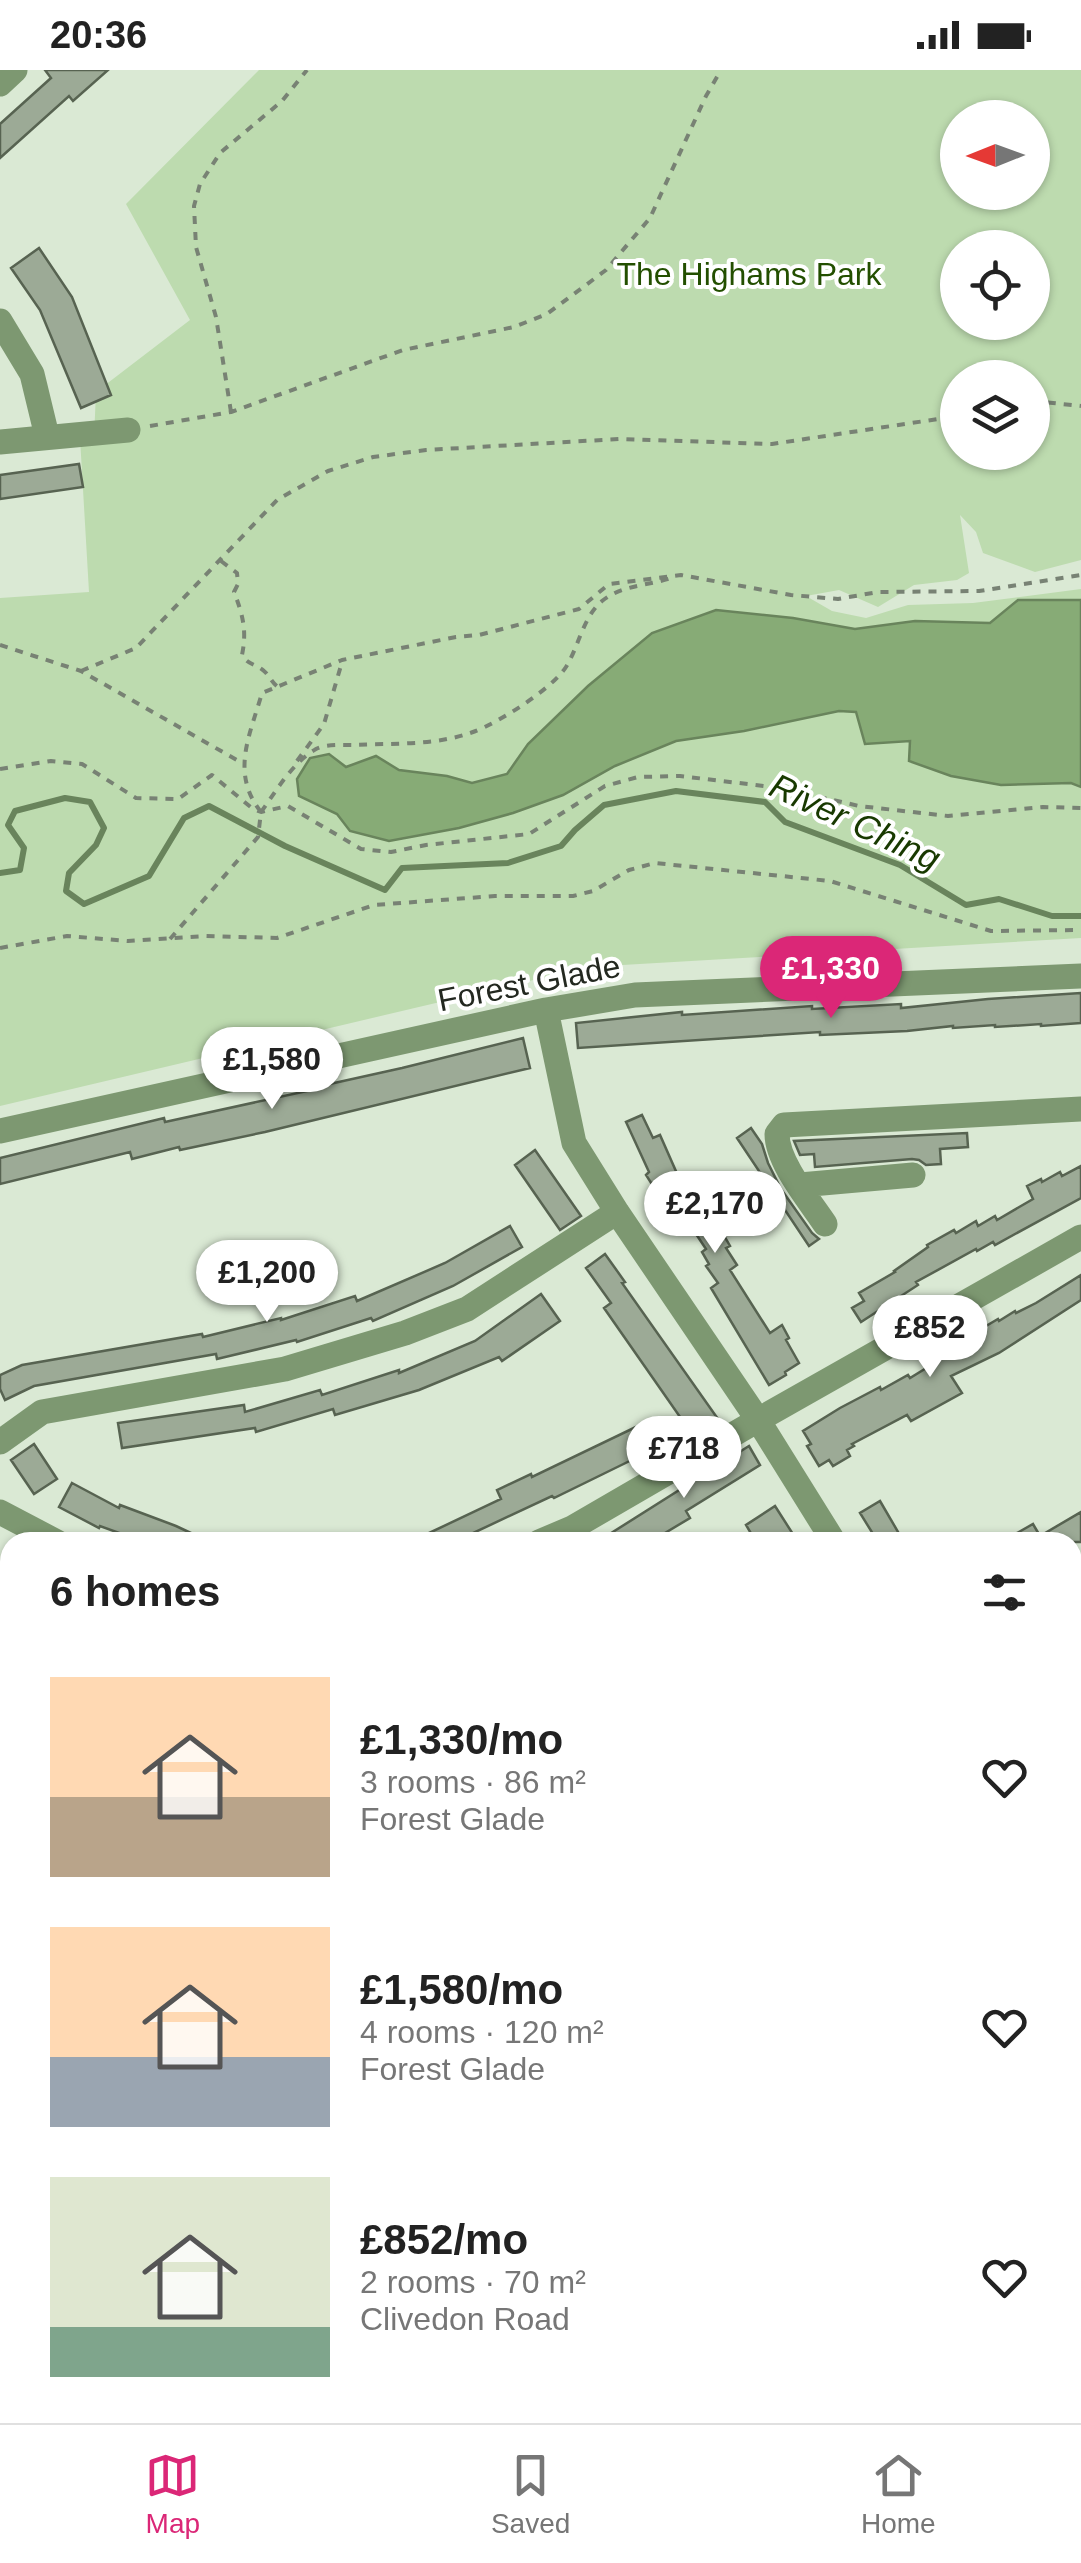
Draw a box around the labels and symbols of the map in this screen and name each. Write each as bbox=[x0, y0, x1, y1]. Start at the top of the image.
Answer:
north arrow bbox=[940, 100, 1050, 210]
park label: The Highams Park bbox=[617, 256, 882, 292]
water label: River Ching bbox=[764, 765, 947, 878]
pin: £1,330 bbox=[750, 936, 912, 1021]
street label: Forest Glade bbox=[435, 948, 623, 1018]
pin: £1,580 bbox=[191, 1027, 353, 1112]
pin: £2,170 bbox=[634, 1171, 796, 1256]
pin: £1,200 bbox=[186, 1240, 348, 1325]
pin: £852 bbox=[871, 1295, 989, 1380]
pin: £718 bbox=[625, 1416, 743, 1501]

